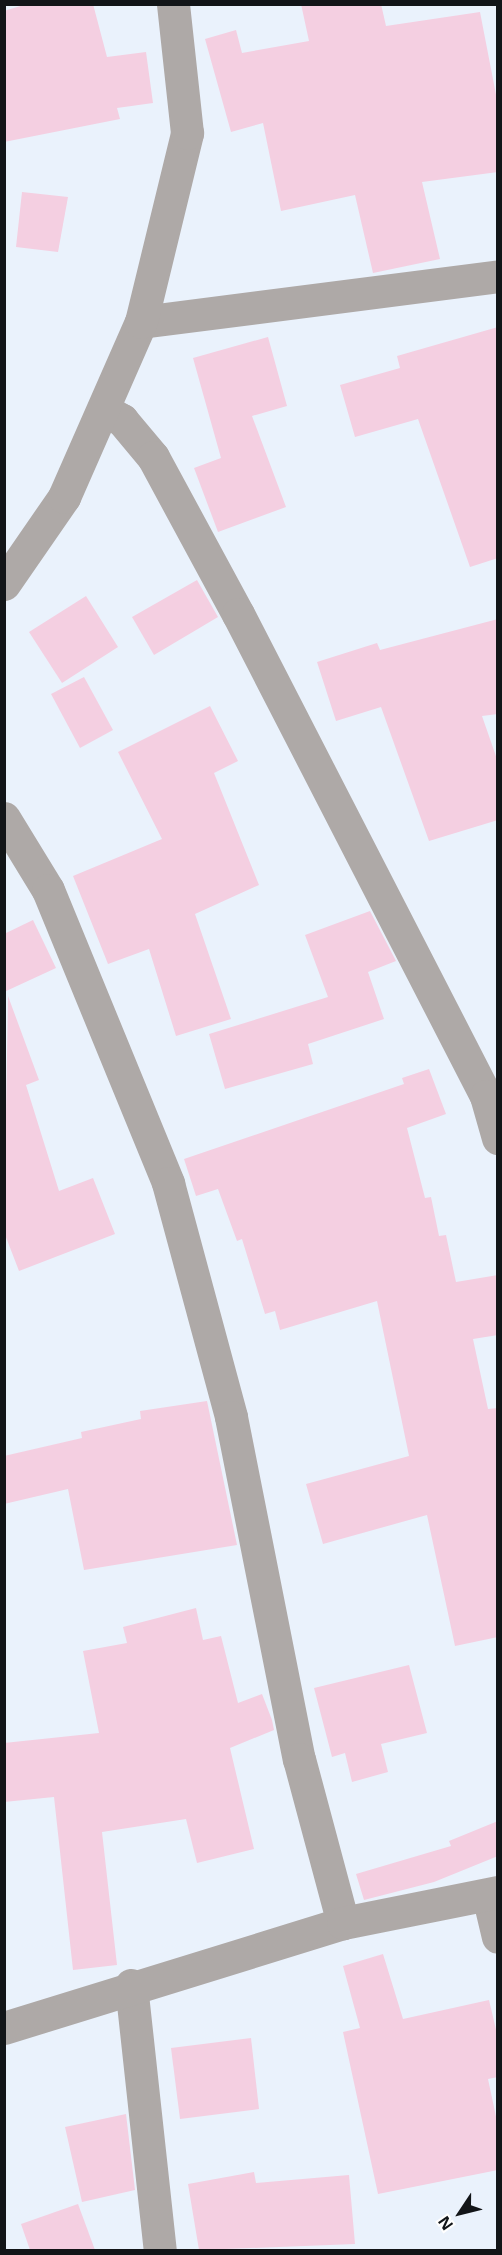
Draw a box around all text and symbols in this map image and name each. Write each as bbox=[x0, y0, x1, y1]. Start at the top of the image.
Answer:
north arrow bbox=[430, 2183, 490, 2243]
text: N bbox=[433, 2212, 458, 2235]

